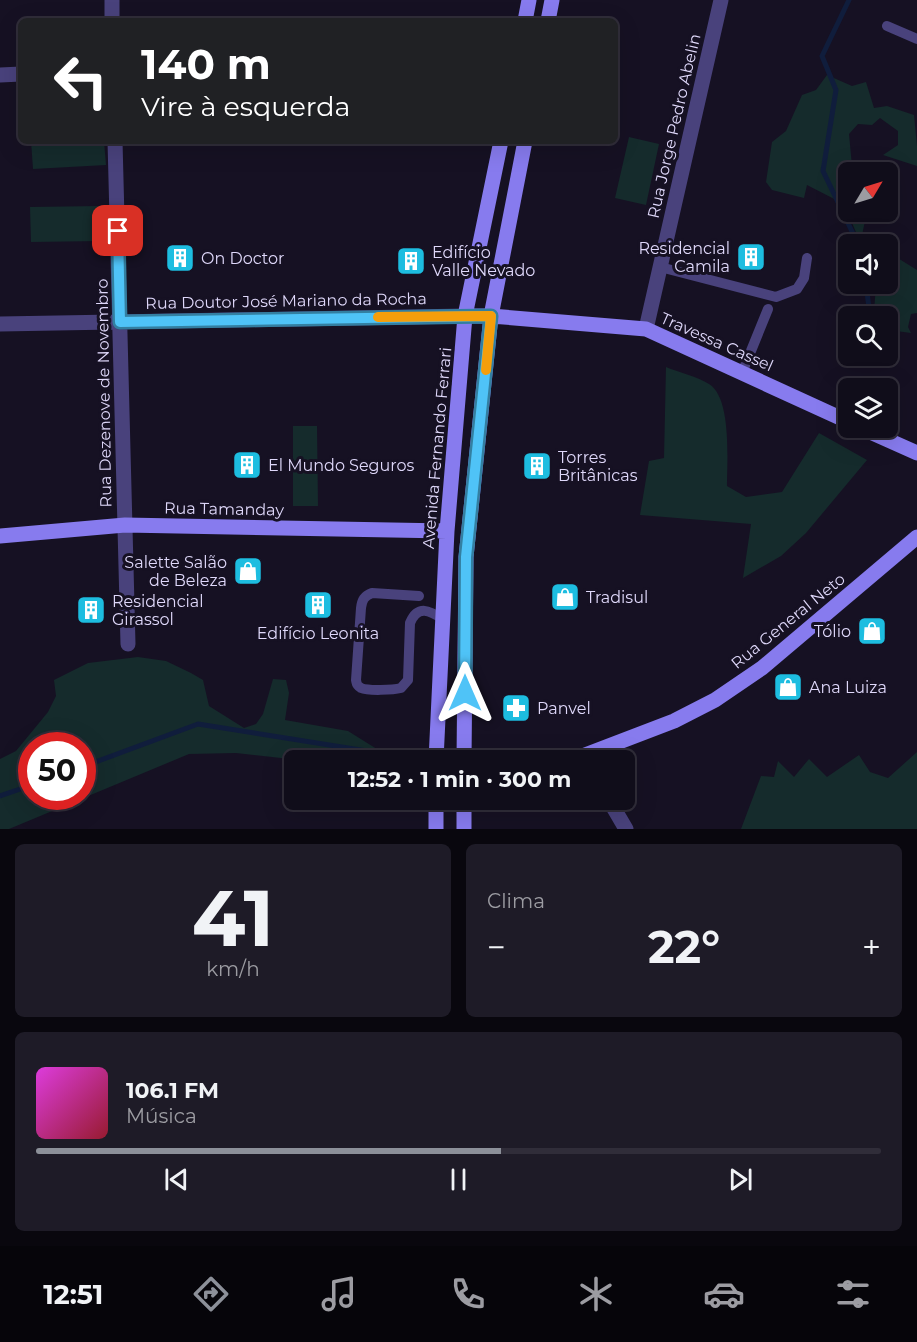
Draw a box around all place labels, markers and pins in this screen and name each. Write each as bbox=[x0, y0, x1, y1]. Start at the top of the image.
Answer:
pin bbox=[92, 205, 143, 256]
place label: Residencial Camila bbox=[638, 239, 730, 276]
building icon: Residencial Camila bbox=[735, 241, 767, 273]
building icon: On Doctor bbox=[164, 242, 196, 274]
place label: Edifício Valle Nevado bbox=[432, 243, 535, 280]
building icon: Edifício Valle Nevado bbox=[395, 245, 427, 277]
place label: On Doctor bbox=[201, 249, 284, 268]
place label: Torres Britânicas bbox=[558, 448, 638, 485]
building icon: El Mundo Seguros bbox=[231, 449, 263, 481]
building icon: Torres Britânicas bbox=[521, 450, 553, 482]
place label: El Mundo Seguros bbox=[268, 456, 415, 475]
place label: Salette Salão de Beleza bbox=[124, 553, 227, 590]
shop icon: Salette Salão de Beleza bbox=[232, 555, 264, 587]
shop icon: Tradisul bbox=[549, 581, 581, 613]
place label: Tradisul bbox=[586, 588, 648, 607]
building icon: Edifício Leonita bbox=[302, 589, 334, 621]
place label: Residencial Girassol bbox=[112, 592, 204, 629]
building icon: Residencial Girassol bbox=[75, 594, 107, 626]
shop icon: Tólio bbox=[856, 615, 888, 647]
place label: Tólio bbox=[814, 622, 851, 641]
place label: Edifício Leonita bbox=[257, 624, 379, 643]
shop icon: Ana Luiza bbox=[772, 671, 804, 703]
place label: Ana Luiza bbox=[809, 678, 887, 697]
pharmacy icon: Panvel bbox=[500, 692, 532, 724]
place label: Panvel bbox=[537, 699, 591, 718]

